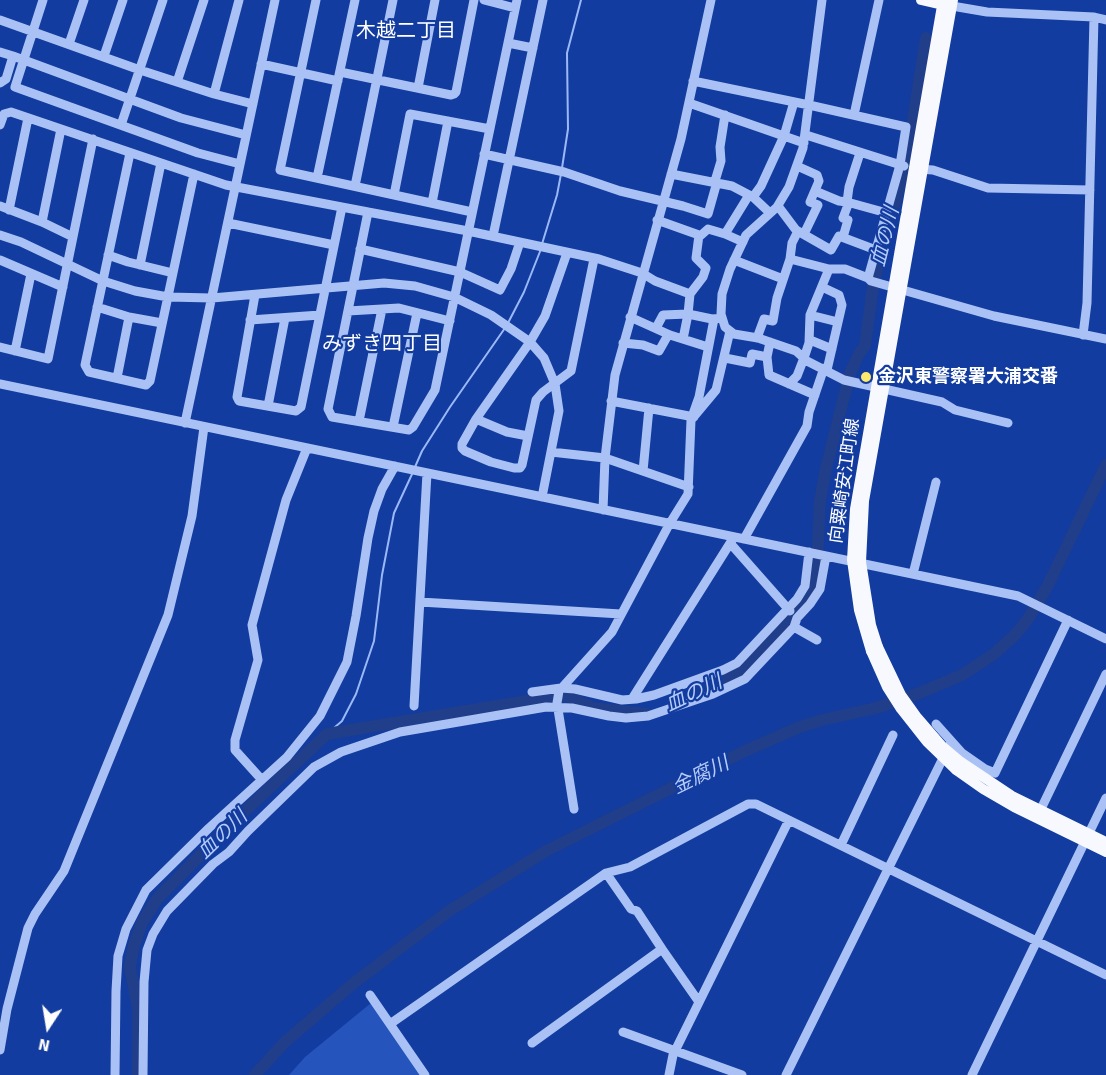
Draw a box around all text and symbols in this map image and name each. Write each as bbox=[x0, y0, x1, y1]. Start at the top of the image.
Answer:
district label: 木越二丁目 bbox=[356, 20, 456, 44]
water label: 血の川 bbox=[867, 205, 905, 269]
district label: みずき四丁目 bbox=[322, 333, 442, 357]
place label: 金沢東警察署大浦交番 bbox=[878, 366, 1058, 388]
marker: 金沢東警察署大浦交番 bbox=[859, 370, 873, 384]
street label: 向粟崎安江町線 bbox=[826, 417, 864, 545]
water label: 血の川 bbox=[662, 670, 726, 718]
water label: 金腐川 bbox=[669, 752, 733, 800]
water label: 血の川 bbox=[193, 806, 253, 864]
north arrow bbox=[18, 997, 78, 1057]
text: N bbox=[37, 1034, 52, 1056]

